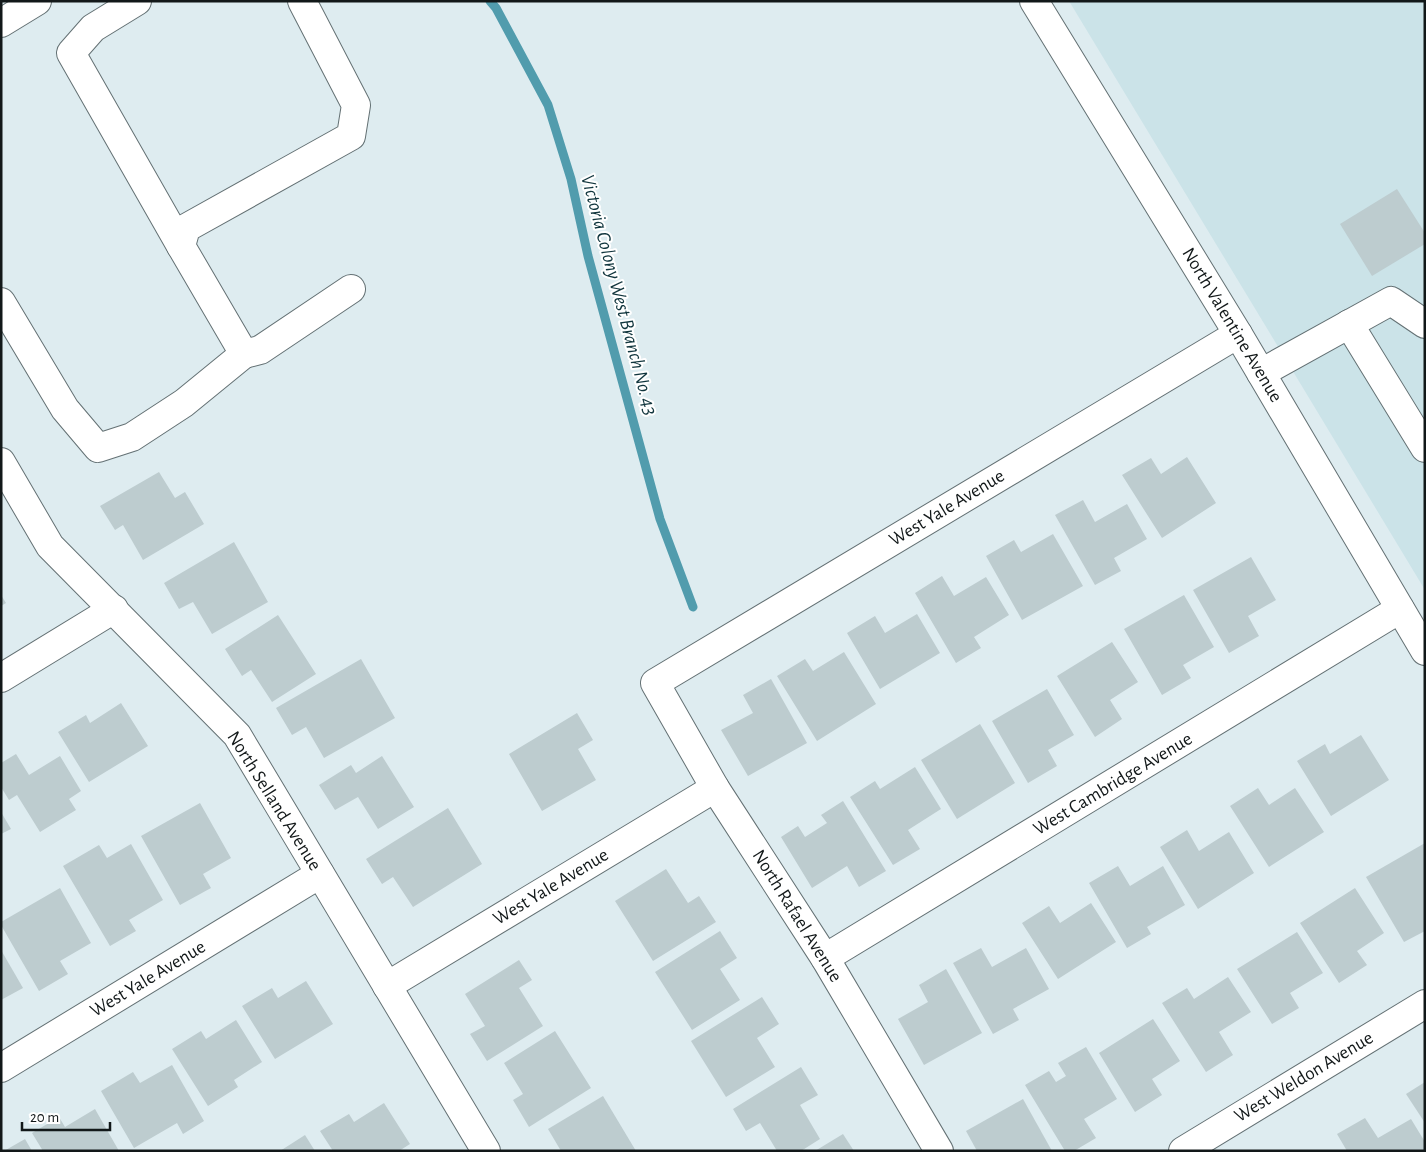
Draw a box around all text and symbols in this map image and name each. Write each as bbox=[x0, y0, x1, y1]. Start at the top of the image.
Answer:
water label: Victoria Colony West Branch No. 43 bbox=[577, 173, 661, 417]
street label: North Valentine Avenue bbox=[1178, 244, 1286, 406]
street label: West Yale Avenue bbox=[886, 466, 1008, 550]
street label: North Selland Avenue bbox=[223, 728, 325, 874]
street label: West Cambridge Avenue bbox=[1030, 729, 1196, 839]
street label: West Yale Avenue bbox=[490, 845, 612, 929]
street label: North Rafael Avenue bbox=[749, 847, 845, 985]
street label: West Yale Avenue bbox=[87, 937, 209, 1021]
street label: West Weldon Avenue bbox=[1231, 1028, 1377, 1126]
scale bar bbox=[22, 1100, 110, 1132]
text: 20 m bbox=[30, 1110, 59, 1125]

